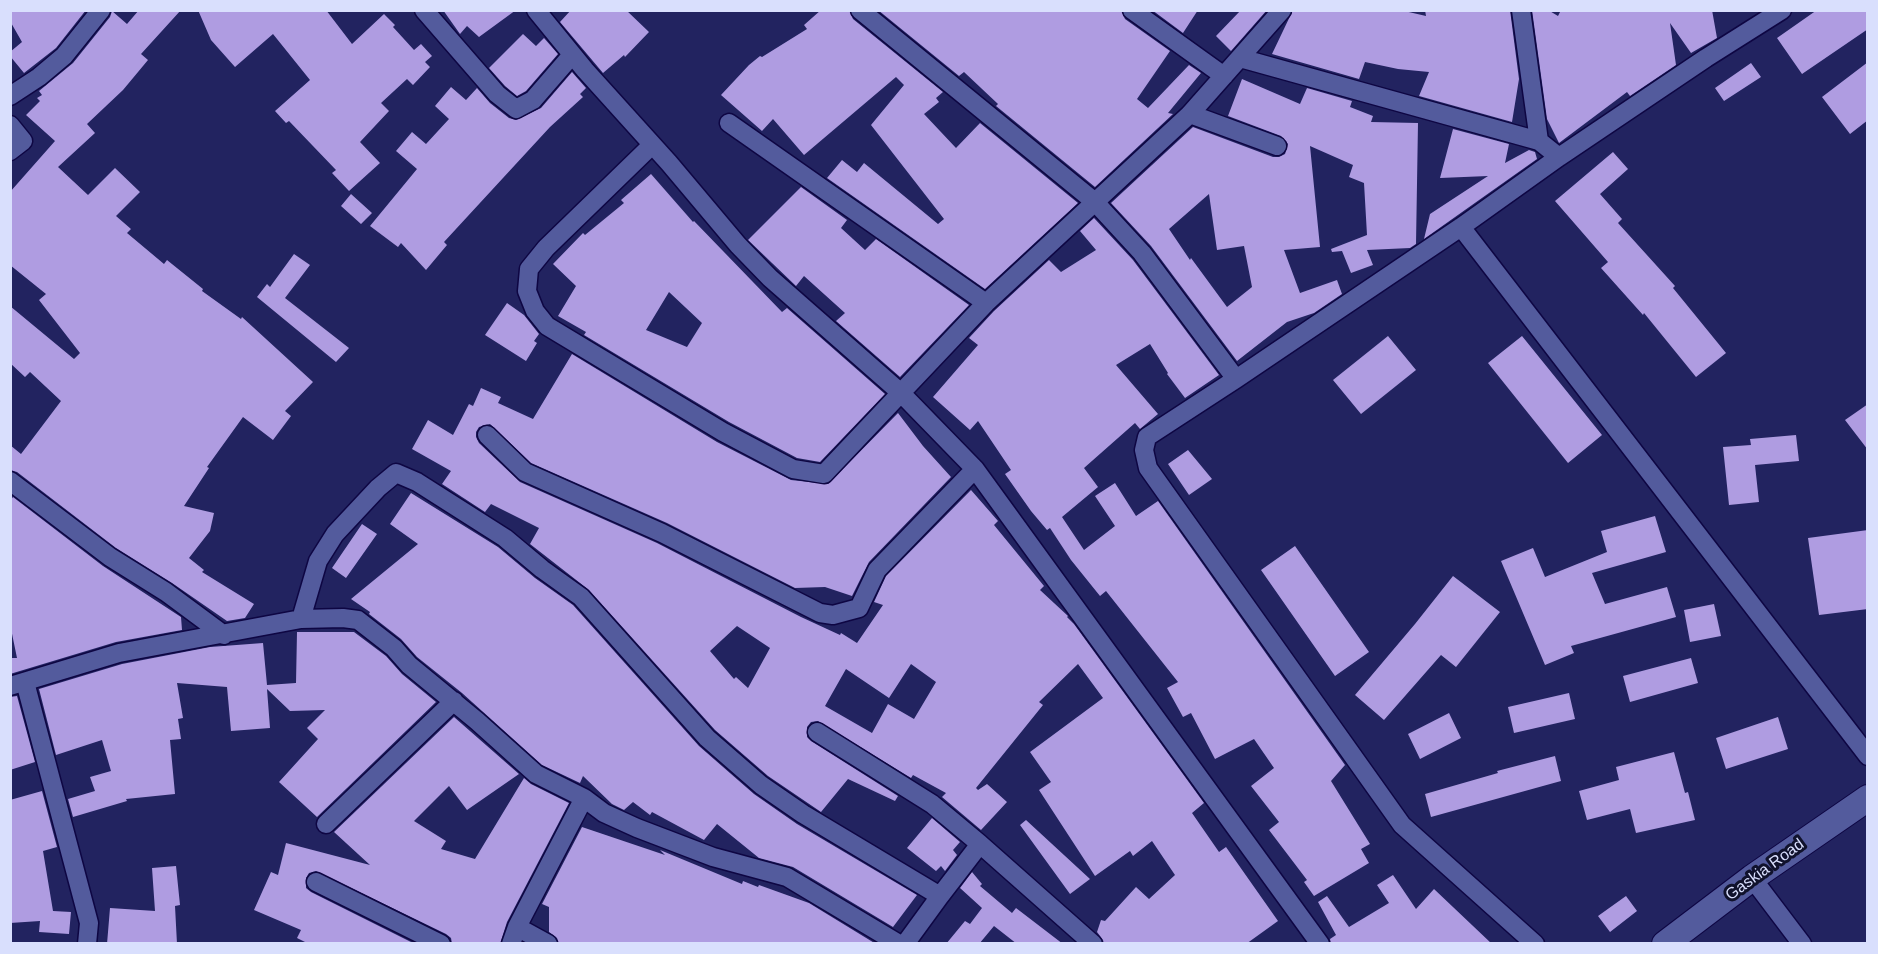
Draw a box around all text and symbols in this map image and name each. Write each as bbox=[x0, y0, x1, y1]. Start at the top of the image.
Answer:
street label: Gaskia Road bbox=[1722, 835, 1808, 905]

